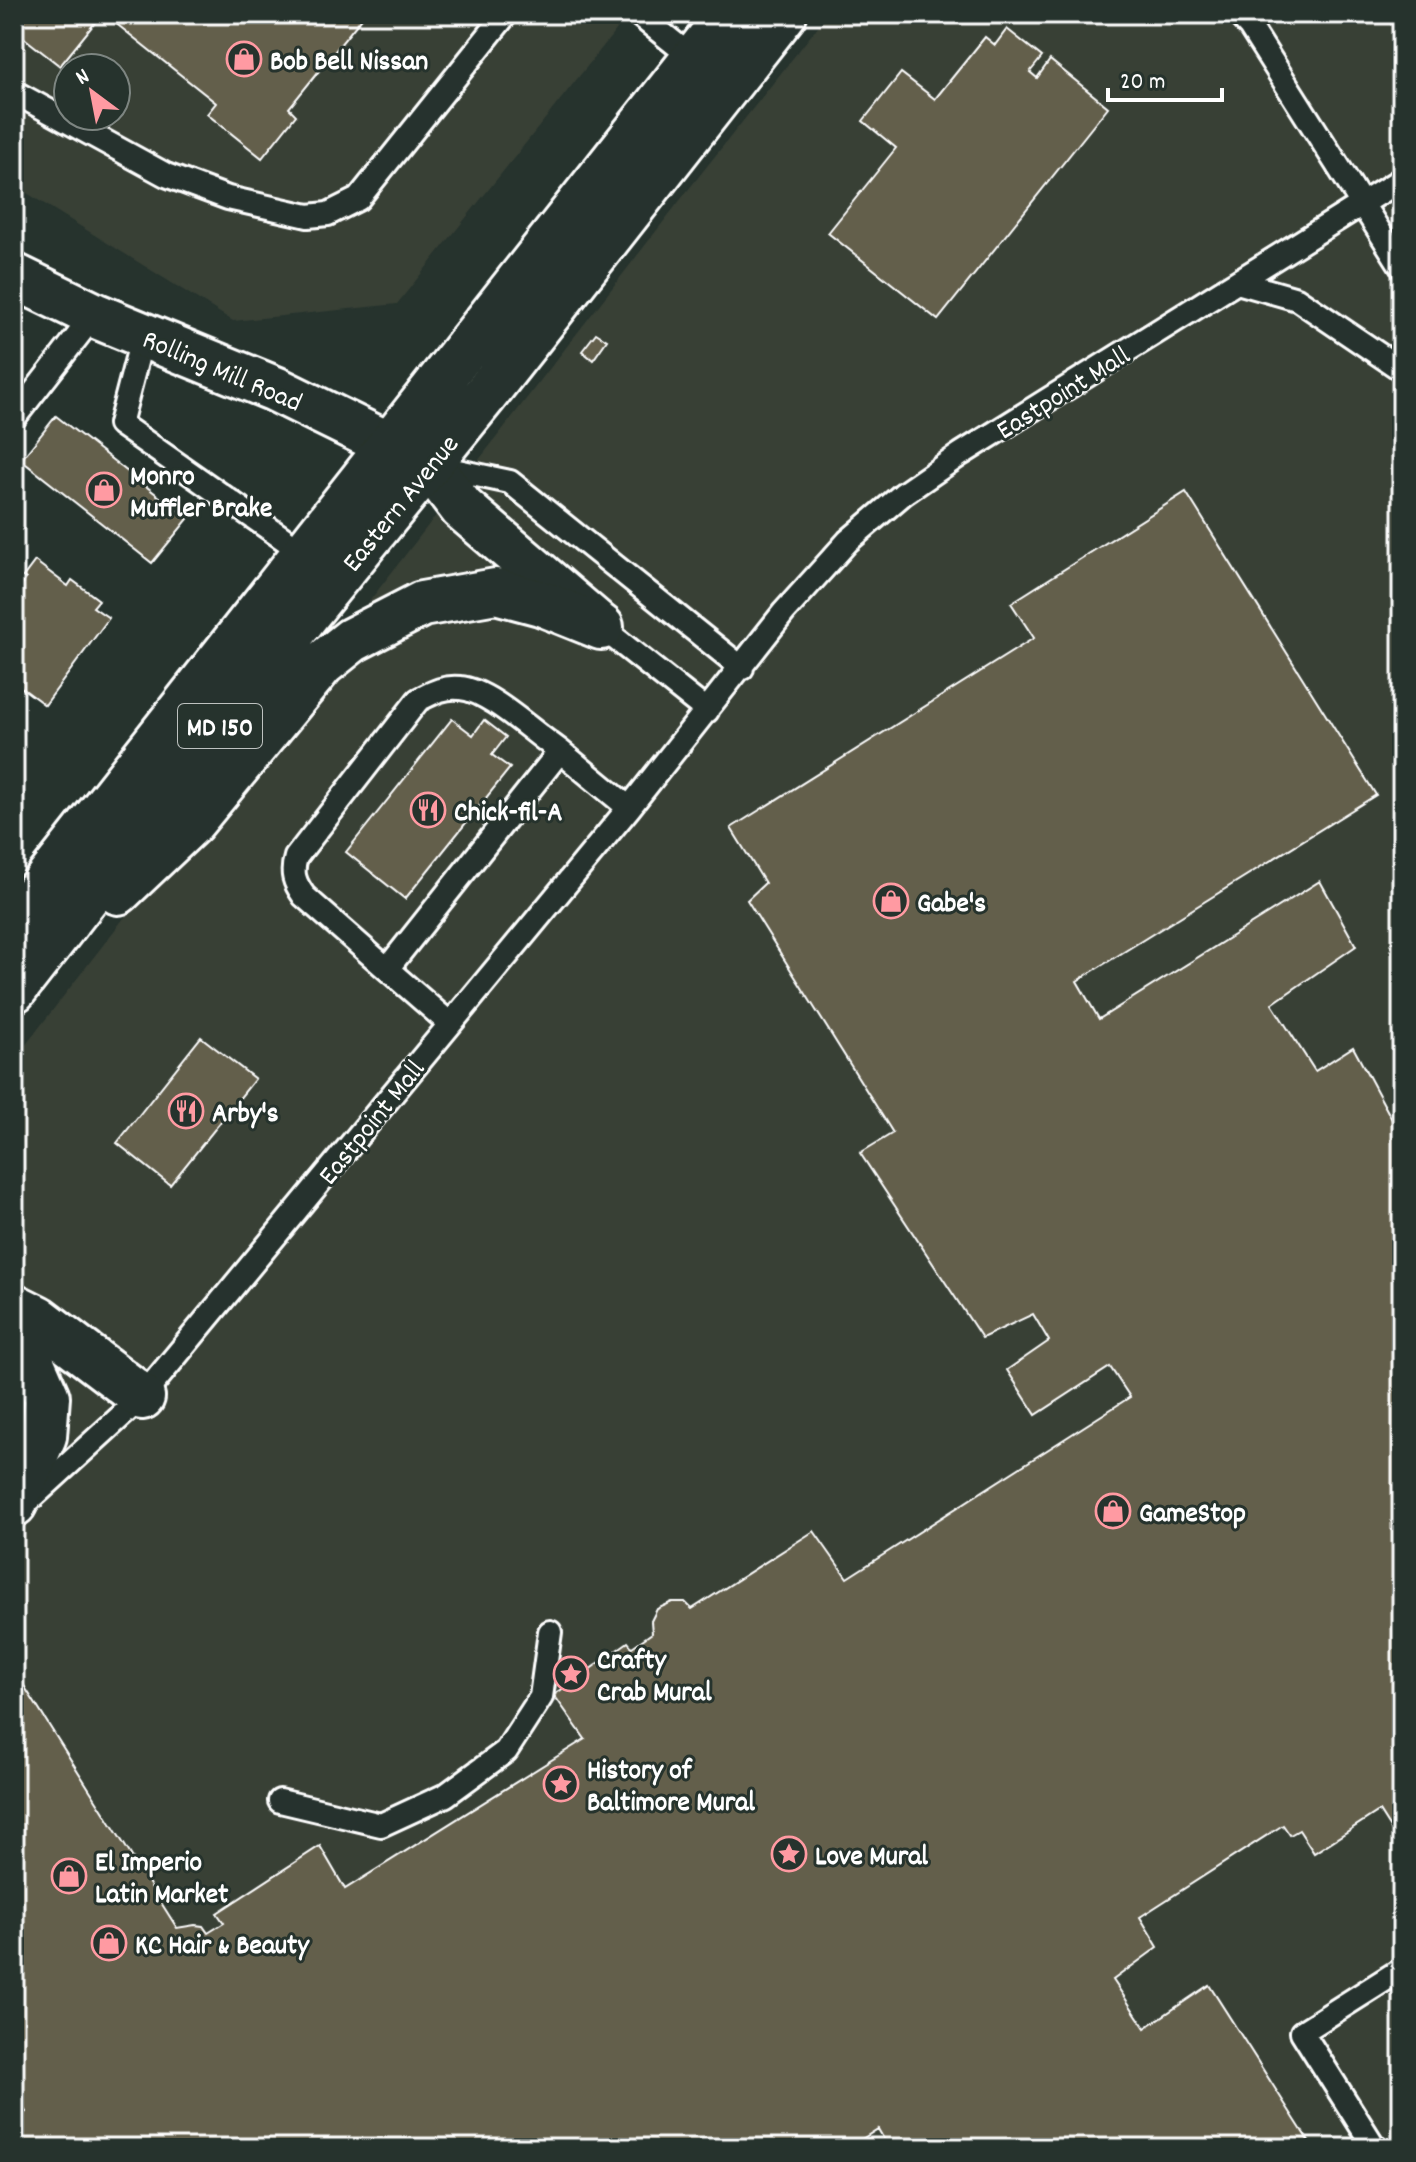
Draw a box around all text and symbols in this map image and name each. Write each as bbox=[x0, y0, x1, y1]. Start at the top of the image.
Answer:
shop icon: Bob Bell Nissan bbox=[225, 40, 263, 78]
place label: Bob Bell Nissan bbox=[270, 44, 428, 84]
north arrow bbox=[52, 52, 132, 132]
scale bar bbox=[1108, 52, 1222, 102]
text: N bbox=[70, 62, 96, 94]
text: 20 m bbox=[1120, 66, 1166, 100]
street label: Rolling Mill Road bbox=[135, 322, 307, 425]
street label: Eastpoint Mall bbox=[990, 338, 1140, 452]
street label: Eastern Avenue bbox=[335, 428, 471, 582]
place label: Monro Muffler Brake bbox=[130, 459, 272, 531]
shop icon: Monro Muffler Brake bbox=[85, 471, 123, 509]
road number: MD 150 bbox=[178, 704, 262, 748]
restaurant icon: Chick-fil-A bbox=[409, 791, 447, 829]
place label: Chick-fil-A bbox=[454, 795, 563, 835]
shop icon: Gabe's bbox=[872, 882, 910, 920]
place label: Gabe's bbox=[917, 886, 986, 926]
street label: Eastpoint Mall bbox=[311, 1053, 437, 1195]
restaurant icon: Arby's bbox=[167, 1092, 205, 1130]
place label: Arby's bbox=[212, 1096, 279, 1136]
shop icon: GameStop bbox=[1094, 1492, 1132, 1530]
place label: GameStop bbox=[1139, 1496, 1246, 1536]
place label: Crafty Crab Mural bbox=[597, 1643, 712, 1715]
place icon: Crafty Crab Mural bbox=[552, 1655, 590, 1693]
place label: History of Baltimore Mural bbox=[587, 1753, 755, 1825]
place icon: History of Baltimore Mural bbox=[542, 1765, 580, 1803]
place icon: Love Mural bbox=[770, 1835, 808, 1873]
place label: Love Mural bbox=[815, 1839, 928, 1879]
place label: El Imperio Latin Market bbox=[95, 1845, 229, 1917]
shop icon: El Imperio Latin Market bbox=[50, 1857, 88, 1895]
shop icon: KC Hair & Beauty bbox=[90, 1924, 128, 1962]
place label: KC Hair & Beauty bbox=[135, 1928, 310, 1968]

